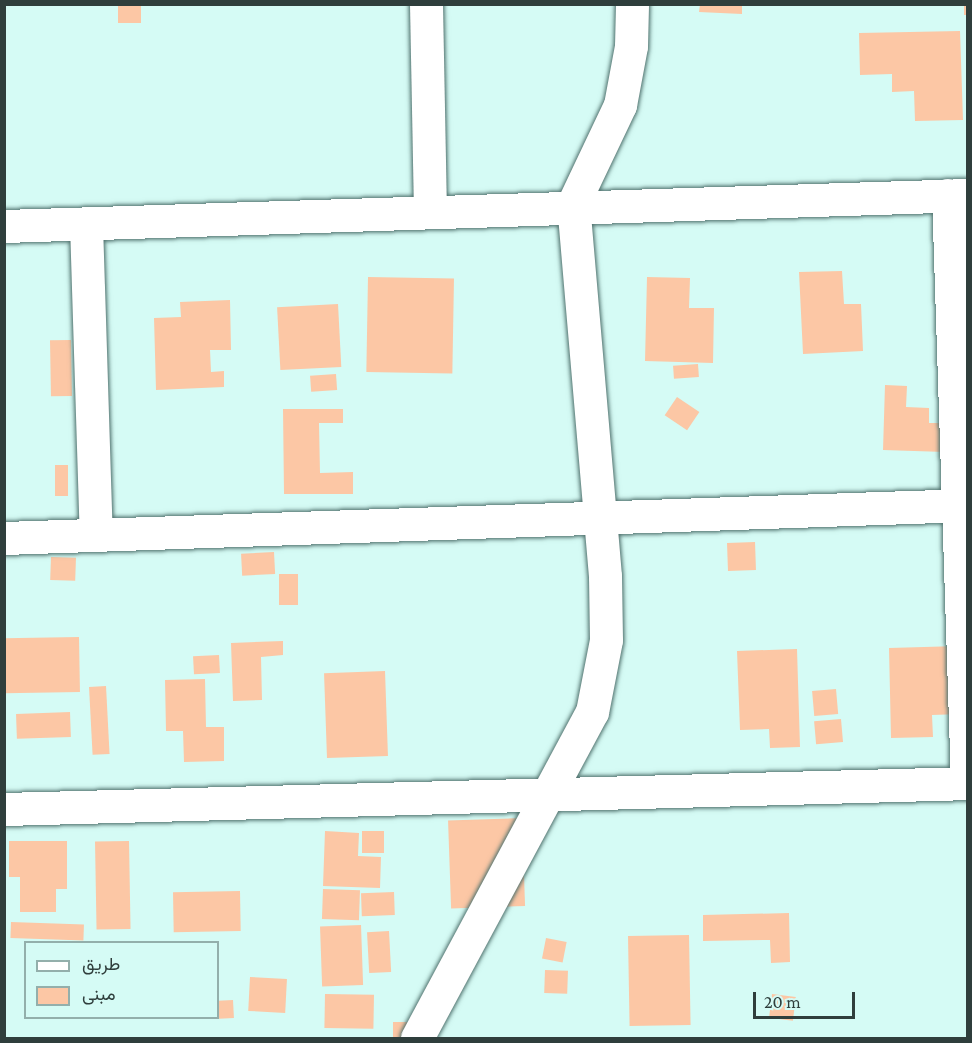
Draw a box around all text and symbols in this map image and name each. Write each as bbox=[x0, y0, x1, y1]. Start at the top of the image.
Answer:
legend bbox=[24, 941, 219, 1019]
text: طريق bbox=[82, 954, 120, 974]
scale bar bbox=[756, 980, 858, 1018]
text: مبنى bbox=[82, 984, 116, 1004]
text: 20 m bbox=[764, 992, 801, 1012]

